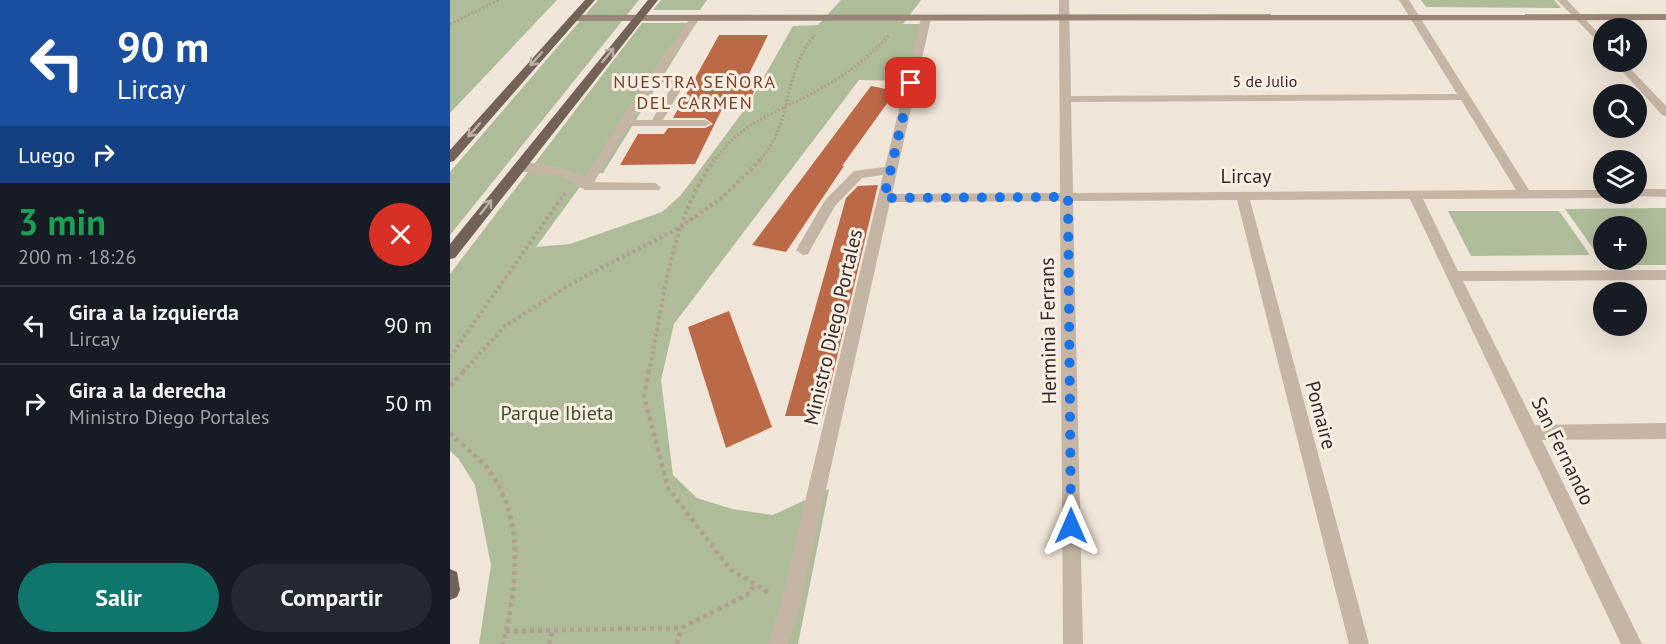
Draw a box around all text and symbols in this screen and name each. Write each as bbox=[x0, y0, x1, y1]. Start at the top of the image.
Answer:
map controls bbox=[1593, 18, 1647, 336]
button: sound bbox=[1593, 18, 1647, 72]
text: 90 m bbox=[117, 19, 209, 74]
icon: left bbox=[18, 24, 96, 102]
one-way arrow bbox=[601, 48, 615, 63]
one-way arrow bbox=[529, 51, 543, 66]
pin bbox=[885, 57, 936, 108]
icon: arrive bbox=[894, 66, 927, 99]
district label: NUESTRA SEÑORA DEL CARMEN bbox=[613, 70, 777, 114]
street label: 5 de Julio bbox=[1233, 71, 1297, 91]
text: Lircay bbox=[117, 72, 186, 106]
button: search bbox=[1593, 84, 1647, 138]
one-way arrow bbox=[467, 122, 481, 137]
icon: right bbox=[87, 138, 120, 171]
text: Luego bbox=[18, 141, 75, 169]
button: layers bbox=[1593, 150, 1647, 204]
street label: Lircay bbox=[1221, 163, 1272, 189]
text: 3 min bbox=[18, 198, 106, 245]
one-way arrow bbox=[480, 200, 493, 216]
button: close bbox=[369, 203, 432, 266]
button: + bbox=[1593, 216, 1647, 270]
street label: Ministro Diego Portales bbox=[798, 226, 868, 428]
text: 200 m · 18:26 bbox=[18, 244, 136, 270]
street label: Herminia Ferrans bbox=[1034, 257, 1062, 405]
button: − bbox=[1593, 282, 1647, 336]
text: Gira a la izquierda bbox=[69, 298, 239, 326]
icon: left bbox=[18, 309, 51, 342]
text: 90 m bbox=[384, 311, 432, 339]
text: Lircay bbox=[69, 326, 120, 352]
text: Gira a la derecha bbox=[69, 376, 226, 404]
street label: Pomaire bbox=[1299, 378, 1343, 452]
icon: right bbox=[18, 387, 51, 420]
text: 50 m bbox=[384, 389, 432, 417]
street label: San Fernando bbox=[1526, 393, 1600, 509]
park label: Parque Ibieta bbox=[500, 400, 614, 426]
text: Ministro Diego Portales bbox=[69, 404, 269, 430]
position arrow bbox=[1039, 494, 1103, 558]
button: Salir bbox=[18, 563, 219, 632]
button: Compartir bbox=[231, 563, 432, 632]

